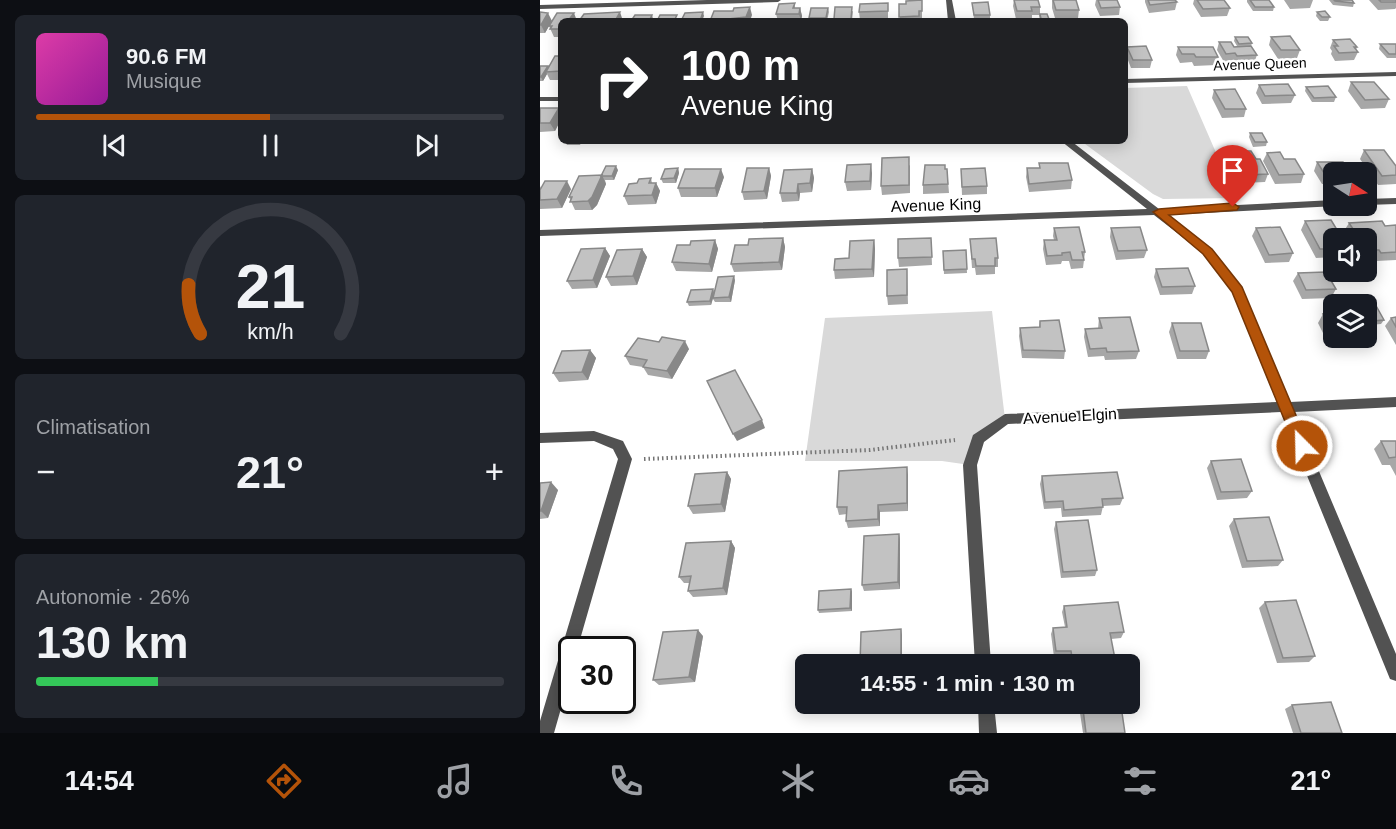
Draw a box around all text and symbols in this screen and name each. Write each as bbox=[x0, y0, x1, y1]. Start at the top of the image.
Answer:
icon: right bbox=[582, 42, 660, 120]
text: 100 m bbox=[681, 42, 800, 89]
text: 90.6 FM bbox=[126, 44, 207, 69]
street label: Avenue Queen bbox=[1213, 54, 1307, 74]
text: Musique bbox=[126, 70, 202, 92]
text: Avenue King bbox=[681, 91, 834, 121]
icon: previous bbox=[98, 129, 131, 162]
icon: pause bbox=[254, 129, 287, 162]
icon: next bbox=[410, 129, 443, 162]
pin bbox=[1207, 145, 1258, 207]
icon: arrive bbox=[1216, 154, 1249, 187]
north arrow bbox=[1323, 162, 1377, 216]
map controls bbox=[1323, 162, 1377, 348]
street label: Avenue King bbox=[891, 195, 981, 215]
button: sound bbox=[1323, 228, 1377, 282]
text: 21 bbox=[235, 252, 305, 321]
button: layers bbox=[1323, 294, 1377, 348]
text: km/h bbox=[247, 320, 293, 344]
street label: Avenue Elgin bbox=[1023, 405, 1117, 427]
position arrow bbox=[1270, 414, 1334, 478]
text: Climatisation bbox=[36, 416, 150, 438]
text: 21° bbox=[236, 447, 304, 498]
text: − bbox=[36, 453, 55, 490]
text: + bbox=[485, 453, 504, 490]
text: Autonomie · 26% bbox=[36, 586, 189, 608]
text: 130 km bbox=[36, 617, 189, 668]
speed limit sign: 30 bbox=[558, 636, 636, 714]
text: 14:55 · 1 min · 130 m bbox=[860, 671, 1075, 696]
icon: directions bbox=[263, 760, 305, 802]
icon: music bbox=[434, 760, 476, 802]
icon: phone bbox=[605, 760, 647, 802]
icon: climate bbox=[777, 760, 819, 802]
icon: car bbox=[948, 760, 990, 802]
icon: filters bbox=[1119, 760, 1161, 802]
text: 14:54 bbox=[65, 766, 134, 796]
text: 21° bbox=[1290, 766, 1331, 796]

